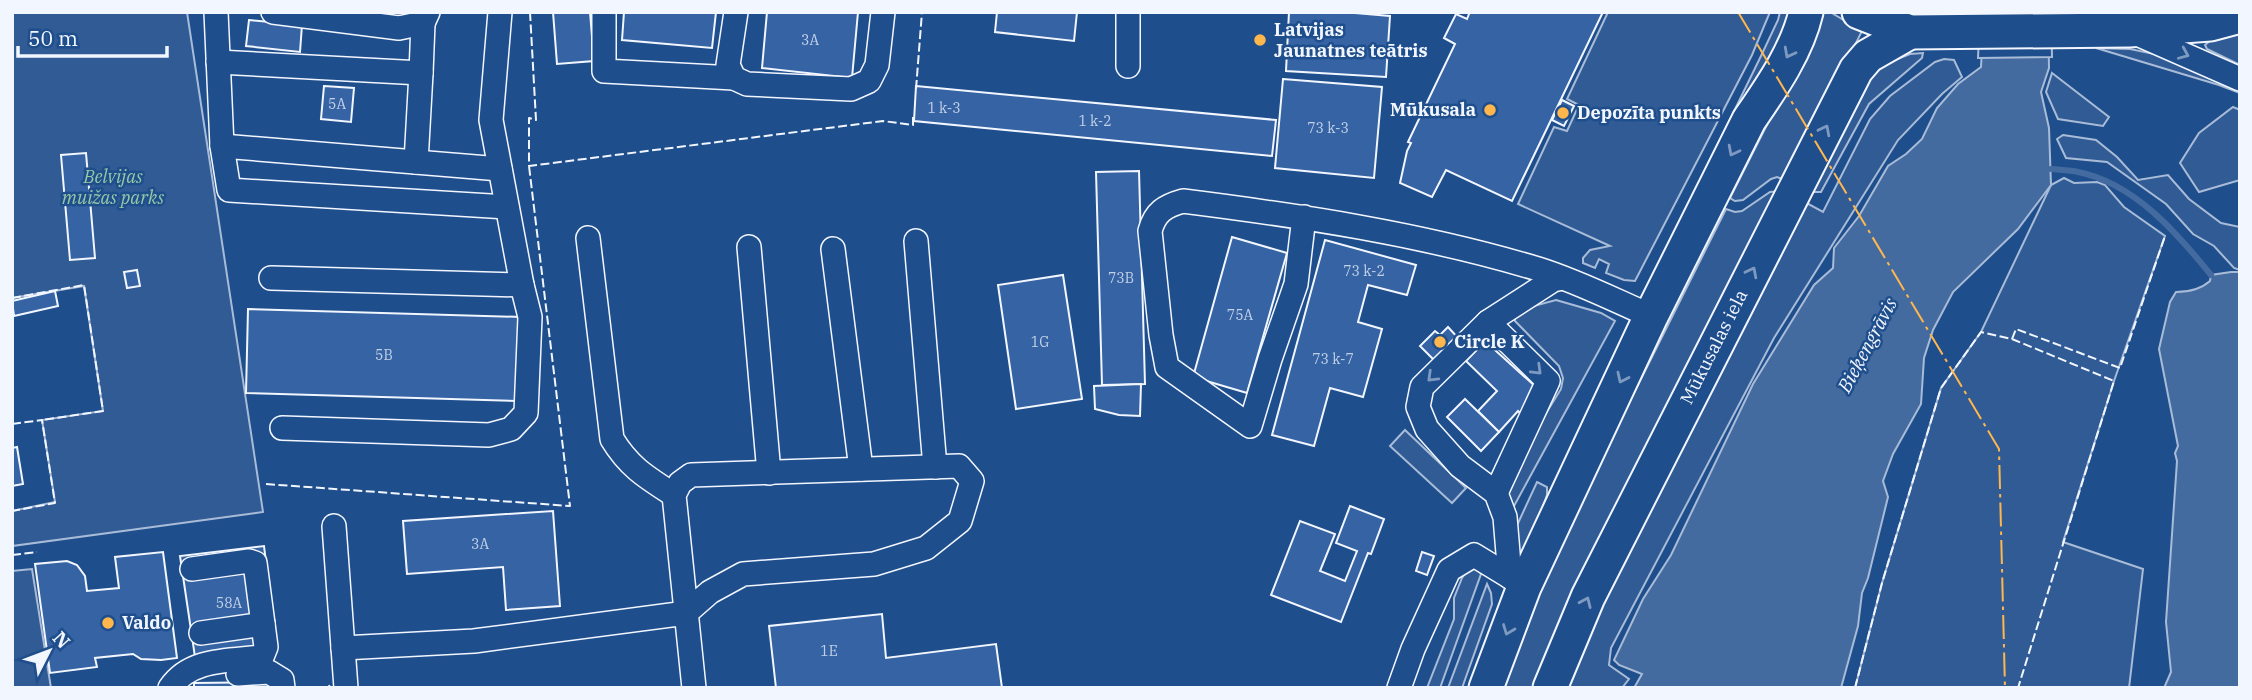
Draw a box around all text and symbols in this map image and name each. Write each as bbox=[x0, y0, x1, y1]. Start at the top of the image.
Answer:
scale bar bbox=[18, 14, 166, 58]
place label: Latvijas Jaunatnes teātris bbox=[1274, 18, 1428, 62]
text: 50 m bbox=[28, 24, 78, 52]
house number: 3A bbox=[801, 31, 819, 49]
marker: Latvijas Jaunatnes teātris bbox=[1252, 32, 1268, 48]
one-way arrow bbox=[1783, 46, 1797, 58]
one-way arrow bbox=[2177, 46, 2189, 60]
house number: 5A bbox=[328, 95, 346, 113]
place label: Mūkusala bbox=[1390, 98, 1476, 121]
house number: 1 k-3 bbox=[927, 99, 961, 117]
place label: Depozīta punkts bbox=[1577, 101, 1721, 124]
marker: Mūkusala bbox=[1482, 102, 1498, 118]
marker: Depozīta punkts bbox=[1555, 105, 1571, 121]
house number: 1 k-2 bbox=[1078, 112, 1112, 130]
house number: 73 k-3 bbox=[1307, 119, 1349, 137]
one-way arrow bbox=[1816, 125, 1830, 137]
one-way arrow bbox=[1727, 144, 1741, 156]
park label: Belvijas muižas parks bbox=[62, 165, 165, 209]
house number: 73 k-2 bbox=[1343, 262, 1385, 280]
one-way arrow bbox=[1744, 267, 1758, 279]
house number: 73B bbox=[1108, 269, 1134, 287]
street label: Mūkusalas iela bbox=[1675, 285, 1752, 408]
water label: Bieķengrāvis bbox=[1832, 294, 1902, 397]
house number: 75A bbox=[1227, 306, 1254, 324]
place label: Circle K bbox=[1454, 330, 1525, 353]
house number: 1G bbox=[1031, 333, 1049, 351]
marker: Circle K bbox=[1432, 334, 1448, 350]
house number: 5B bbox=[375, 346, 393, 364]
house number: 73 k-7 bbox=[1312, 350, 1354, 368]
one-way arrow bbox=[1529, 362, 1541, 374]
one-way arrow bbox=[1427, 369, 1440, 382]
one-way arrow bbox=[1616, 371, 1630, 383]
house number: 3A bbox=[471, 535, 489, 553]
house number: 58A bbox=[216, 594, 243, 612]
one-way arrow bbox=[1578, 597, 1592, 609]
place label: Valdo bbox=[122, 611, 171, 634]
marker: Valdo bbox=[100, 615, 116, 631]
north arrow bbox=[14, 616, 84, 686]
one-way arrow bbox=[1502, 623, 1516, 635]
text: N bbox=[48, 626, 76, 653]
house number: 1E bbox=[820, 642, 838, 660]

